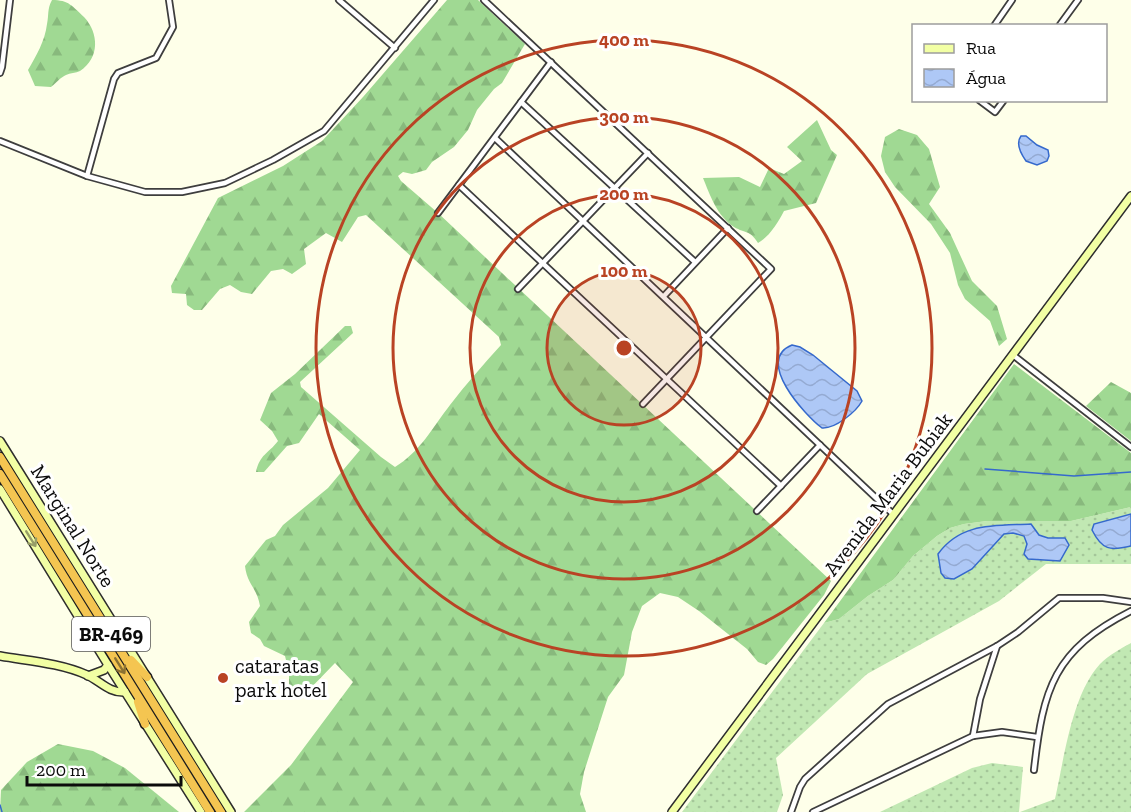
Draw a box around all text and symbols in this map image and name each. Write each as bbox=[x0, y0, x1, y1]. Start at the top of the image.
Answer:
legend bbox=[912, 24, 1107, 102]
text: 400 m bbox=[599, 29, 649, 51]
text: Rua bbox=[966, 37, 996, 59]
text: Água bbox=[966, 67, 1006, 89]
text: 300 m bbox=[599, 106, 649, 128]
text: 200 m bbox=[599, 183, 649, 205]
text: 100 m bbox=[600, 260, 648, 282]
centre of rings bbox=[614, 338, 634, 358]
street label: Avenida Maria Bubiak bbox=[818, 407, 957, 580]
street label: Marginal Norte bbox=[26, 460, 121, 592]
one-way arrow bbox=[25, 530, 37, 547]
road number: BR-469 bbox=[72, 617, 150, 651]
place label: cataratas park hotel bbox=[235, 653, 327, 702]
one-way arrow bbox=[114, 657, 126, 674]
marker: cataratas park hotel bbox=[216, 671, 230, 685]
scale bar bbox=[27, 749, 182, 787]
text: 200 m bbox=[36, 759, 86, 781]

